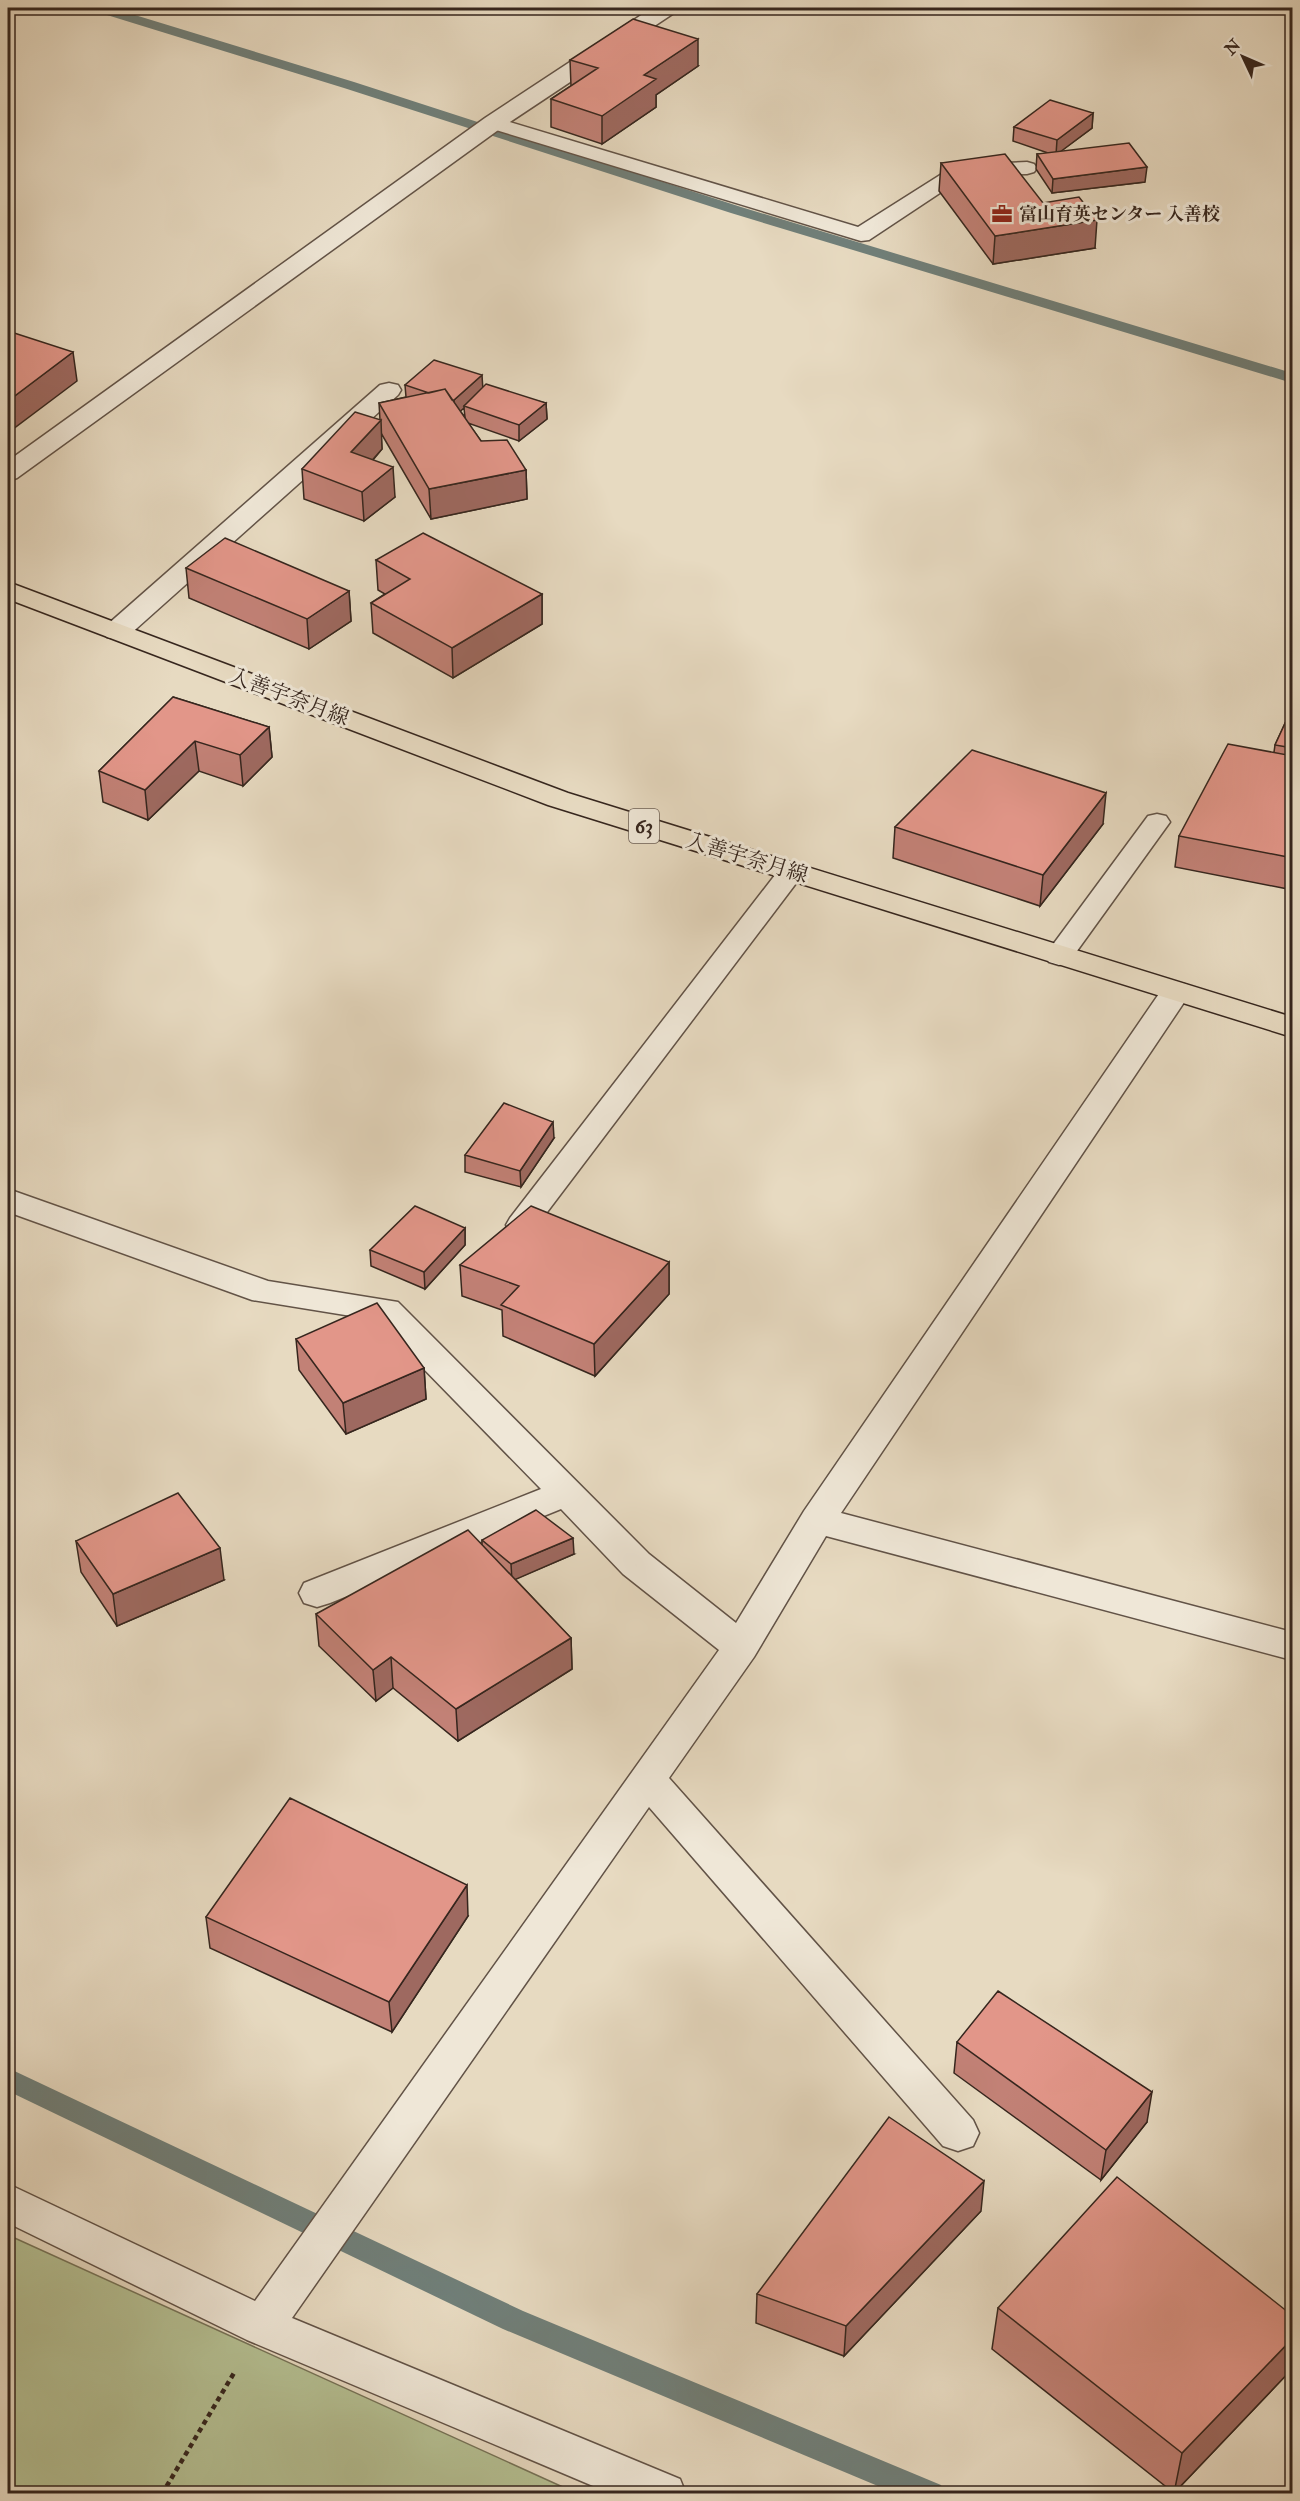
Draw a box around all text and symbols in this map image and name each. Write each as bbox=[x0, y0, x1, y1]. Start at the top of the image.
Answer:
north arrow bbox=[1213, 27, 1273, 87]
text: N bbox=[1220, 35, 1246, 60]
office icon: 富山育英センター 入善校 bbox=[990, 202, 1014, 226]
place label: 富山育英センター 入善校 bbox=[1019, 203, 1220, 226]
street label: 入善宇奈月線 bbox=[225, 662, 353, 732]
road number: 63 bbox=[629, 809, 659, 843]
street label: 入善宇奈月線 bbox=[683, 827, 811, 889]

